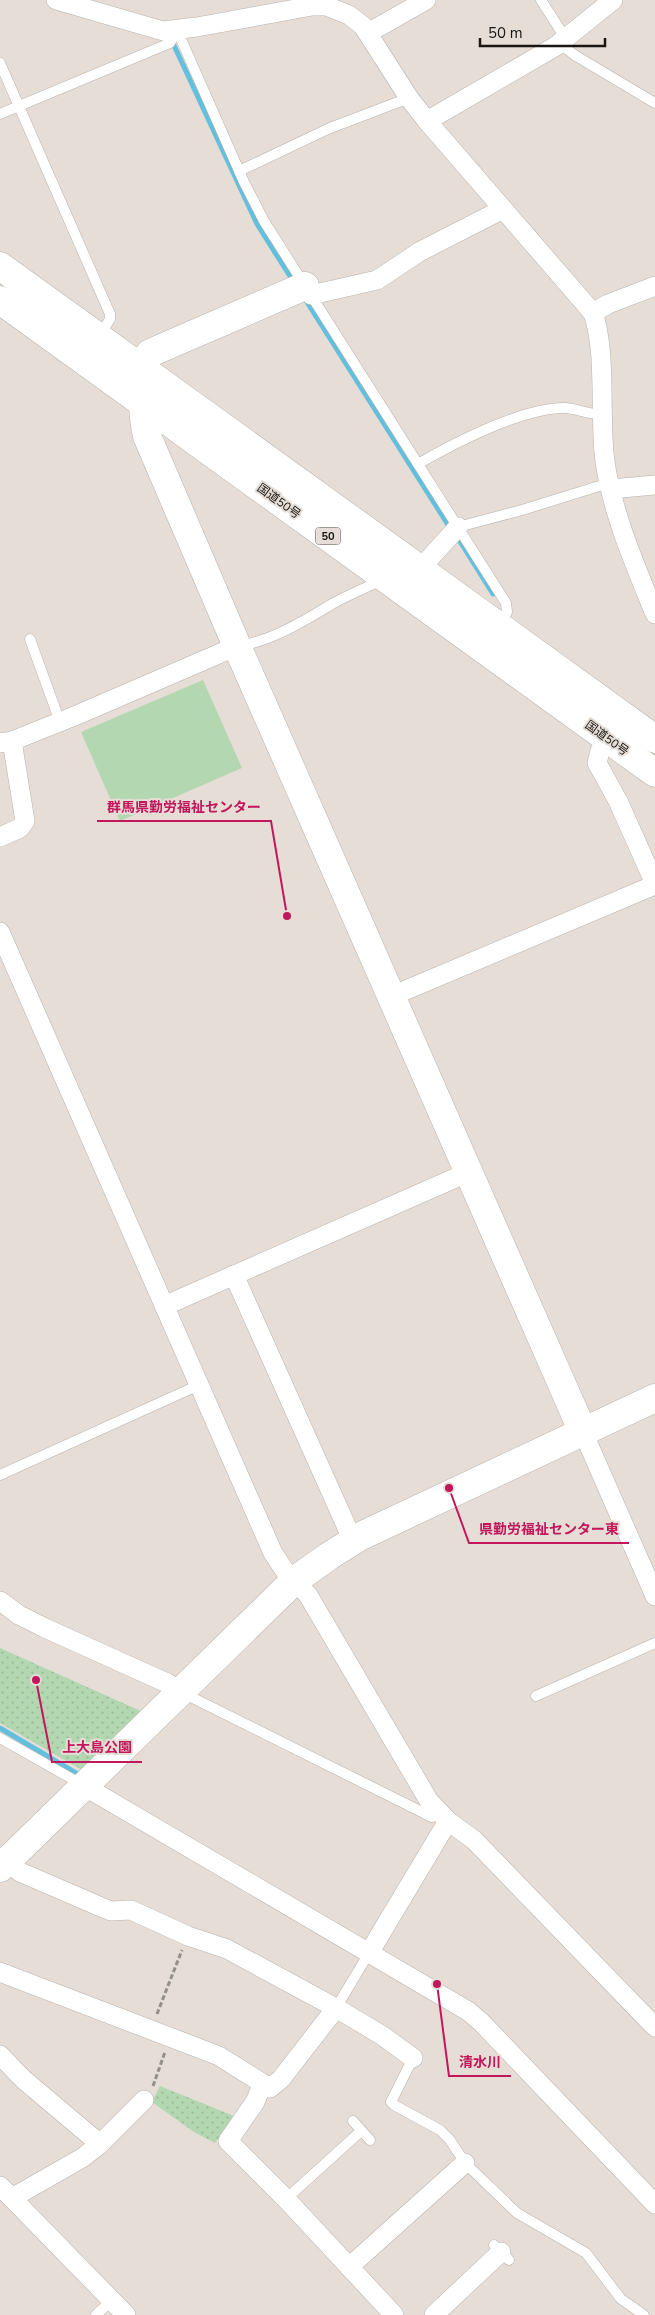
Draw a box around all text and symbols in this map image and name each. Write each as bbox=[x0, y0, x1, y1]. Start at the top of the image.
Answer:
scale bar bbox=[480, 15, 605, 47]
text: 50 m bbox=[488, 23, 523, 43]
street label: 国道50号 bbox=[254, 480, 304, 522]
road number: 50 bbox=[316, 528, 340, 544]
street label: 国道50号 bbox=[582, 717, 632, 759]
callout: 群馬県勤労福祉センター bbox=[97, 792, 271, 821]
text: 群馬県勤労福祉センター bbox=[107, 798, 261, 817]
callout: 県勤労福祉センター東 bbox=[469, 1514, 629, 1543]
text: 県勤労福祉センター東 bbox=[479, 1520, 619, 1539]
callout: 上大島公園 bbox=[52, 1733, 142, 1762]
text: 上大島公園 bbox=[62, 1738, 132, 1757]
callout: 清水川 bbox=[449, 2047, 511, 2076]
text: 清水川 bbox=[459, 2053, 501, 2072]

